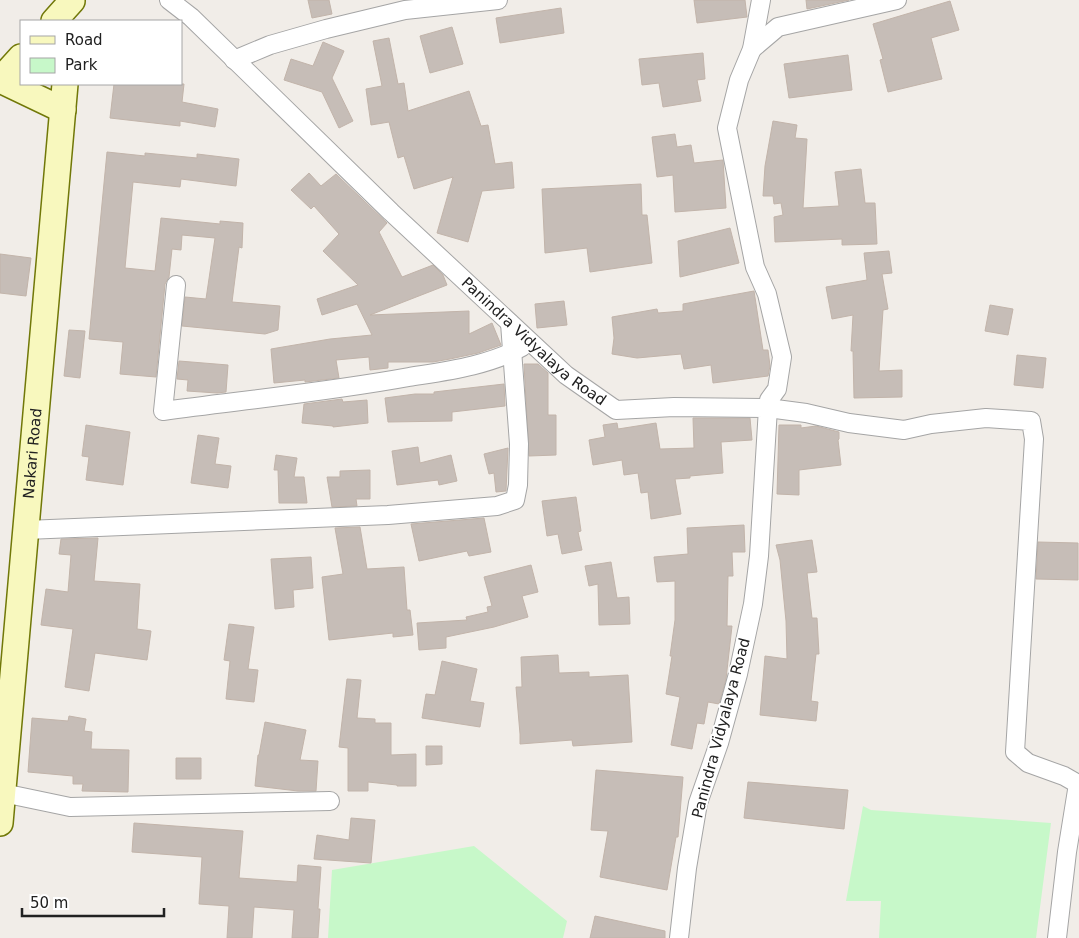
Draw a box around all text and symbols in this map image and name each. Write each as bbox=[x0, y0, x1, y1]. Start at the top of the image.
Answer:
legend bbox=[20, 20, 182, 85]
text: Road bbox=[65, 31, 103, 49]
text: Park bbox=[65, 56, 98, 74]
street label: Panindra Vidyalaya Road bbox=[458, 273, 609, 409]
street label: Nakari Road bbox=[20, 407, 45, 499]
street label: Panindra Vidyalaya Road bbox=[688, 636, 754, 820]
scale bar bbox=[22, 886, 165, 918]
text: 50 m bbox=[30, 894, 68, 912]

